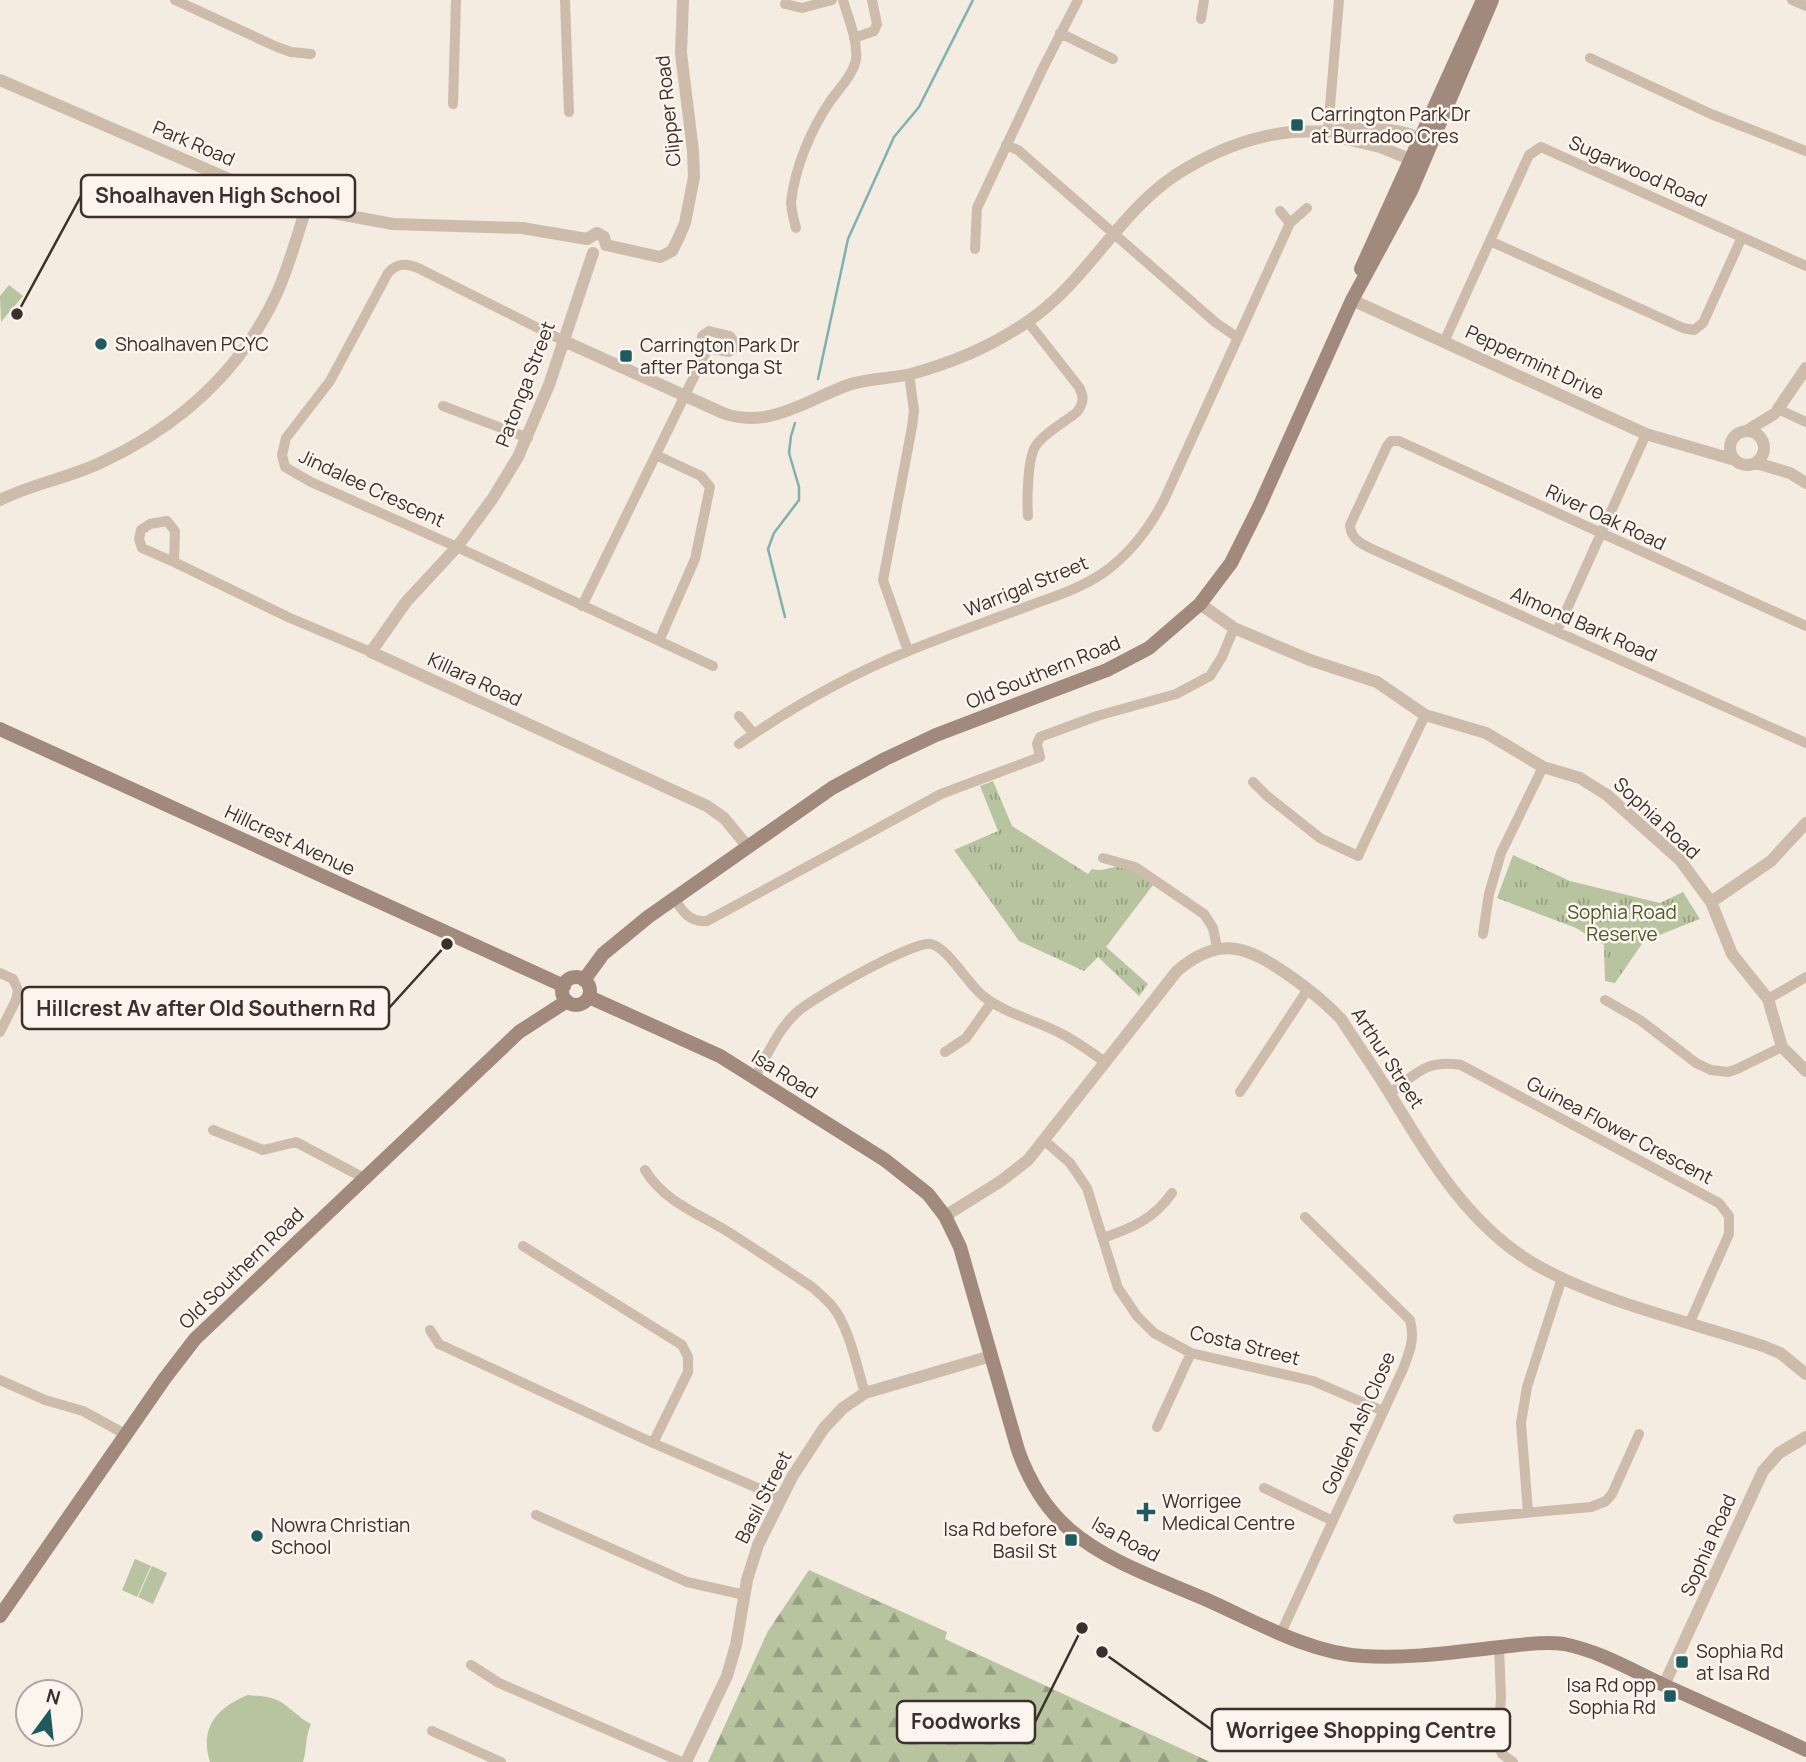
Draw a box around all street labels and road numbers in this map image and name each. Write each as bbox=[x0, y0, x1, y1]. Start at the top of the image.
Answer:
street label: Clipper Road bbox=[649, 54, 687, 168]
street label: Park Road bbox=[149, 114, 239, 172]
street label: Sugarwood Road bbox=[1565, 129, 1711, 213]
street label: Patonga Street bbox=[489, 317, 561, 451]
street label: Peppermint Drive bbox=[1461, 318, 1609, 406]
street label: Jindalee Crescent bbox=[295, 443, 449, 533]
street label: River Oak Road bbox=[1542, 478, 1670, 556]
street label: Warrigal Street bbox=[960, 549, 1092, 623]
street label: Almond Bark Road bbox=[1507, 580, 1661, 668]
street label: Old Southern Road bbox=[962, 629, 1124, 715]
street label: Killara Road bbox=[424, 646, 526, 712]
street label: Sophia Road bbox=[1608, 771, 1706, 865]
street label: Hillcrest Avenue bbox=[221, 798, 359, 882]
street label: Arthur Street bbox=[1346, 1002, 1430, 1114]
street label: Isa Road bbox=[747, 1043, 823, 1105]
street label: Guinea Flower Crescent bbox=[1522, 1070, 1718, 1190]
street label: Old Southern Road bbox=[173, 1202, 309, 1334]
street label: Costa Street bbox=[1187, 1319, 1303, 1371]
street label: Golden Ash Close bbox=[1315, 1348, 1401, 1498]
street label: Basil Street bbox=[729, 1446, 797, 1548]
street label: Sophia Road bbox=[1674, 1490, 1742, 1600]
street label: Isa Road bbox=[1087, 1510, 1165, 1568]

